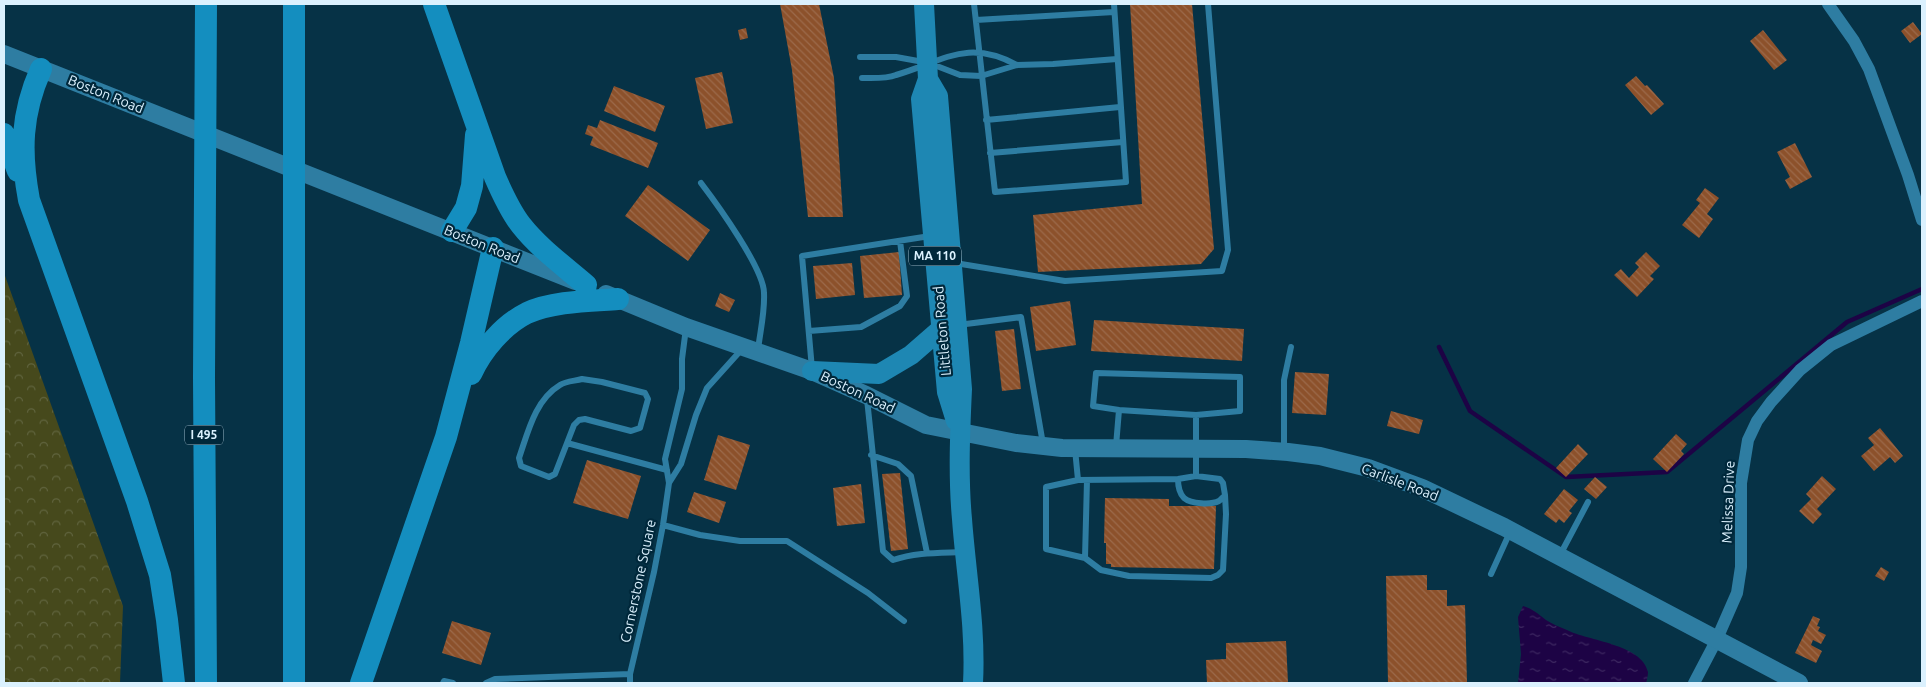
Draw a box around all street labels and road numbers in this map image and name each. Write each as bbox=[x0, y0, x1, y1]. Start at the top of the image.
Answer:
street label: Boston Road bbox=[66, 72, 146, 116]
street label: Boston Road bbox=[442, 222, 522, 266]
road number: MA 110 bbox=[909, 247, 961, 266]
street label: Littleton Road bbox=[930, 285, 954, 377]
street label: Boston Road bbox=[818, 368, 898, 416]
road number: I 495 bbox=[185, 426, 223, 444]
street label: Carlisle Road bbox=[1359, 460, 1441, 504]
street label: Melissa Drive bbox=[1719, 460, 1737, 544]
street label: Cornerstone Square bbox=[617, 518, 659, 644]

